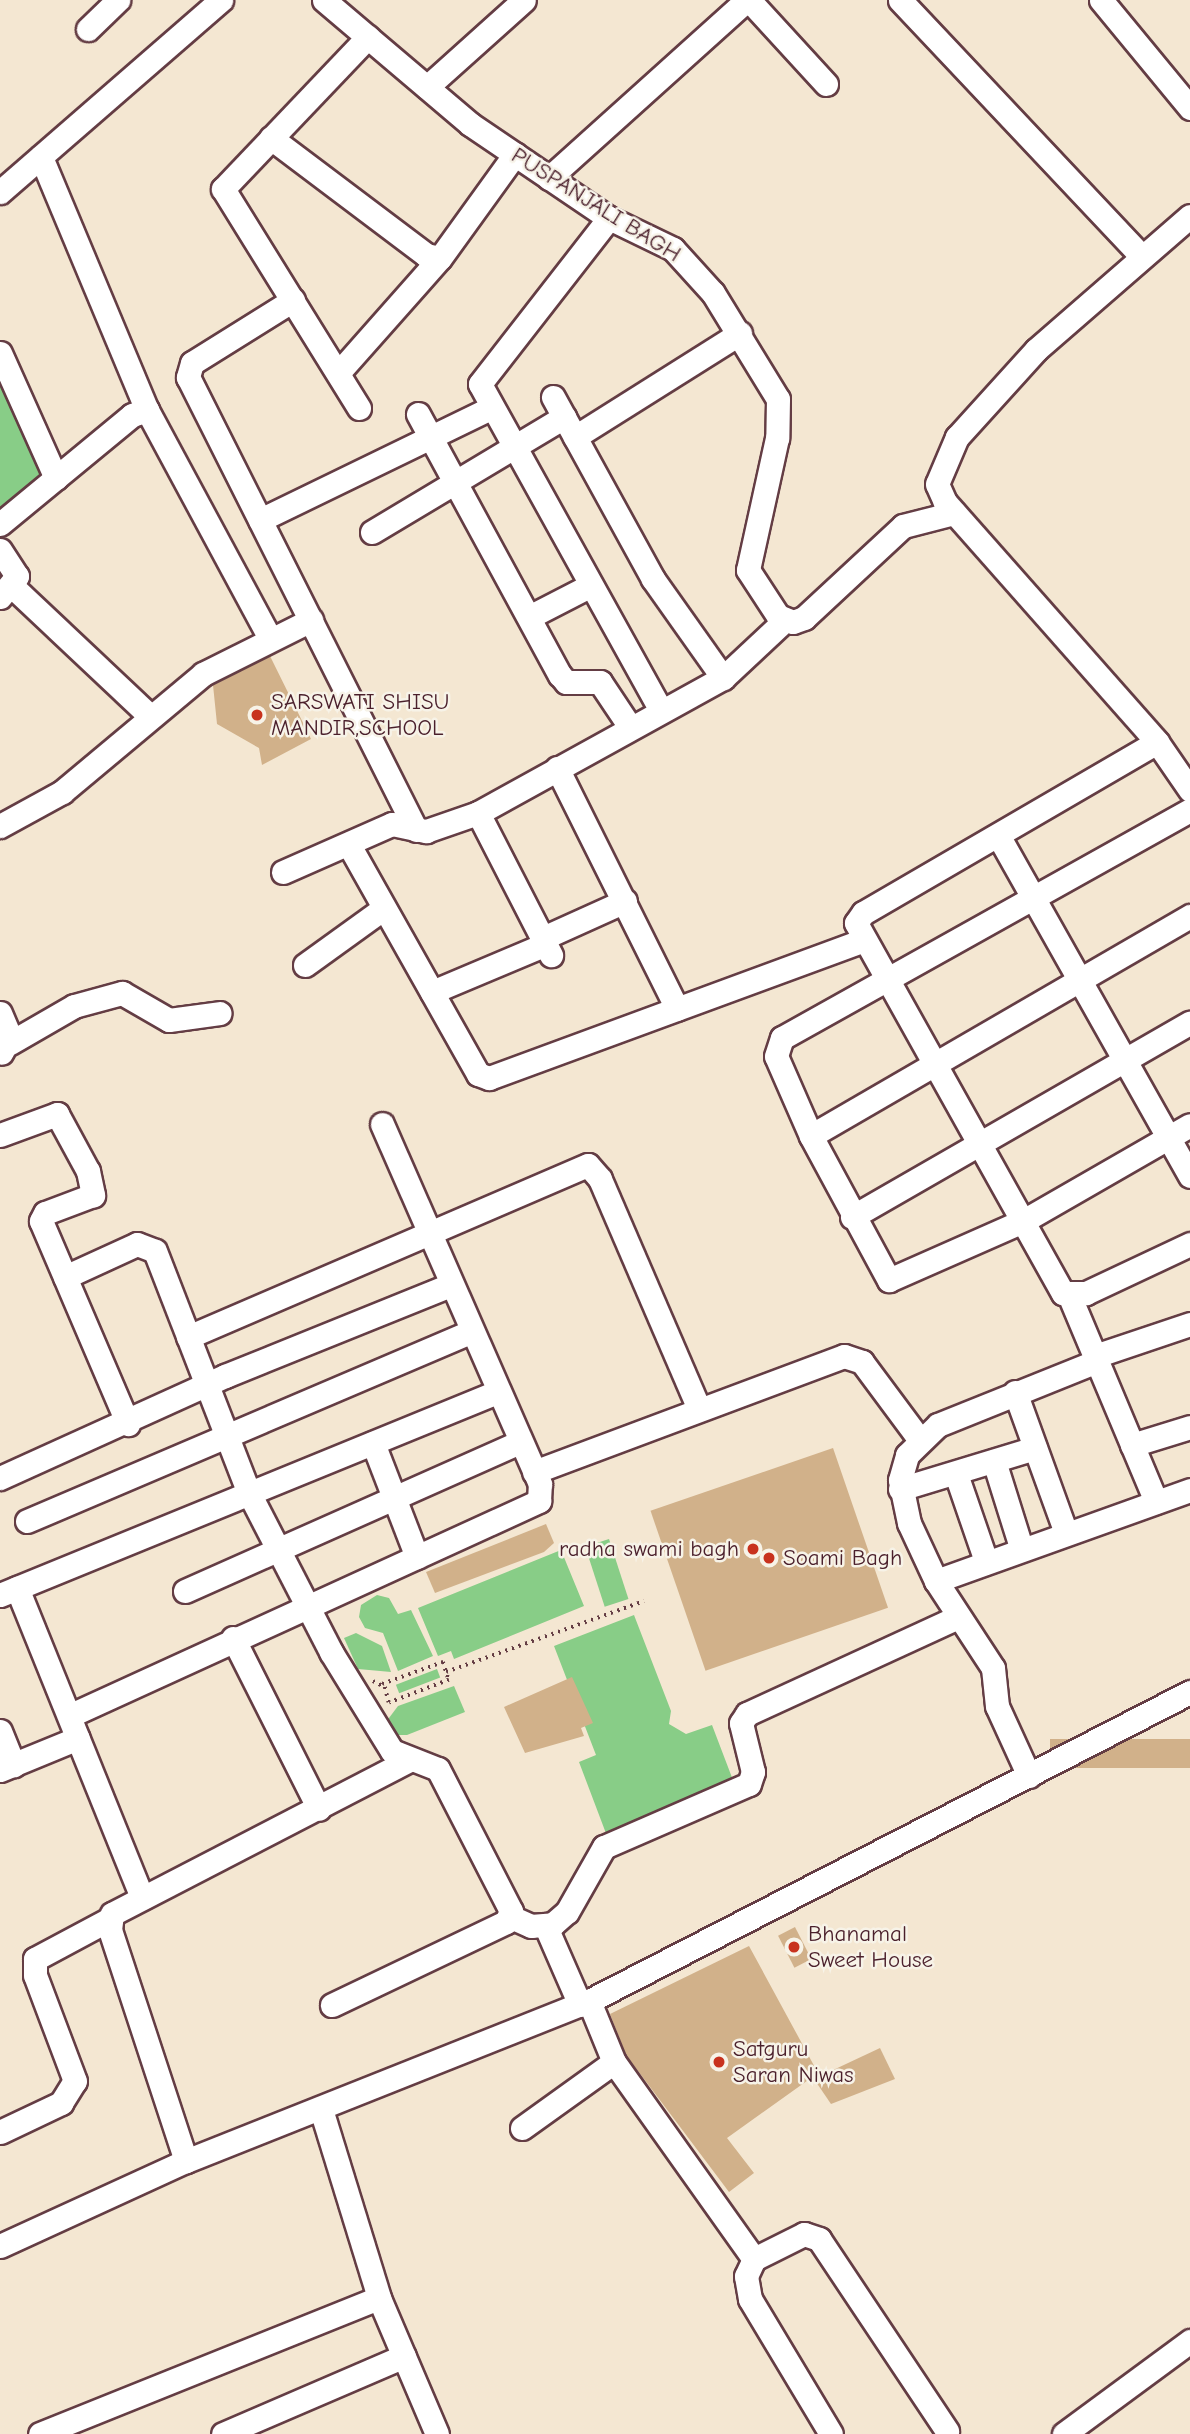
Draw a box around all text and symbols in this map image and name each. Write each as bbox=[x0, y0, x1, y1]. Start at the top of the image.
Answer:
street label: PUSPANJALI BAGH bbox=[506, 142, 686, 268]
place label: SARSWATI SHISU MANDIR,SCHOOL bbox=[271, 688, 449, 742]
marker: SARSWATI SHISU MANDIR,SCHOOL bbox=[249, 707, 265, 723]
place label: radha swami bagh bbox=[559, 1535, 739, 1563]
marker: radha swami bagh bbox=[745, 1541, 761, 1557]
place label: Soami Bagh bbox=[783, 1544, 902, 1572]
marker: Soami Bagh bbox=[761, 1550, 777, 1566]
place label: Bhanamal Sweet House bbox=[808, 1920, 933, 1974]
marker: Bhanamal Sweet House bbox=[786, 1939, 802, 1955]
place label: Satguru Saran Niwas bbox=[733, 2035, 854, 2089]
marker: Satguru Saran Niwas bbox=[711, 2054, 727, 2070]

